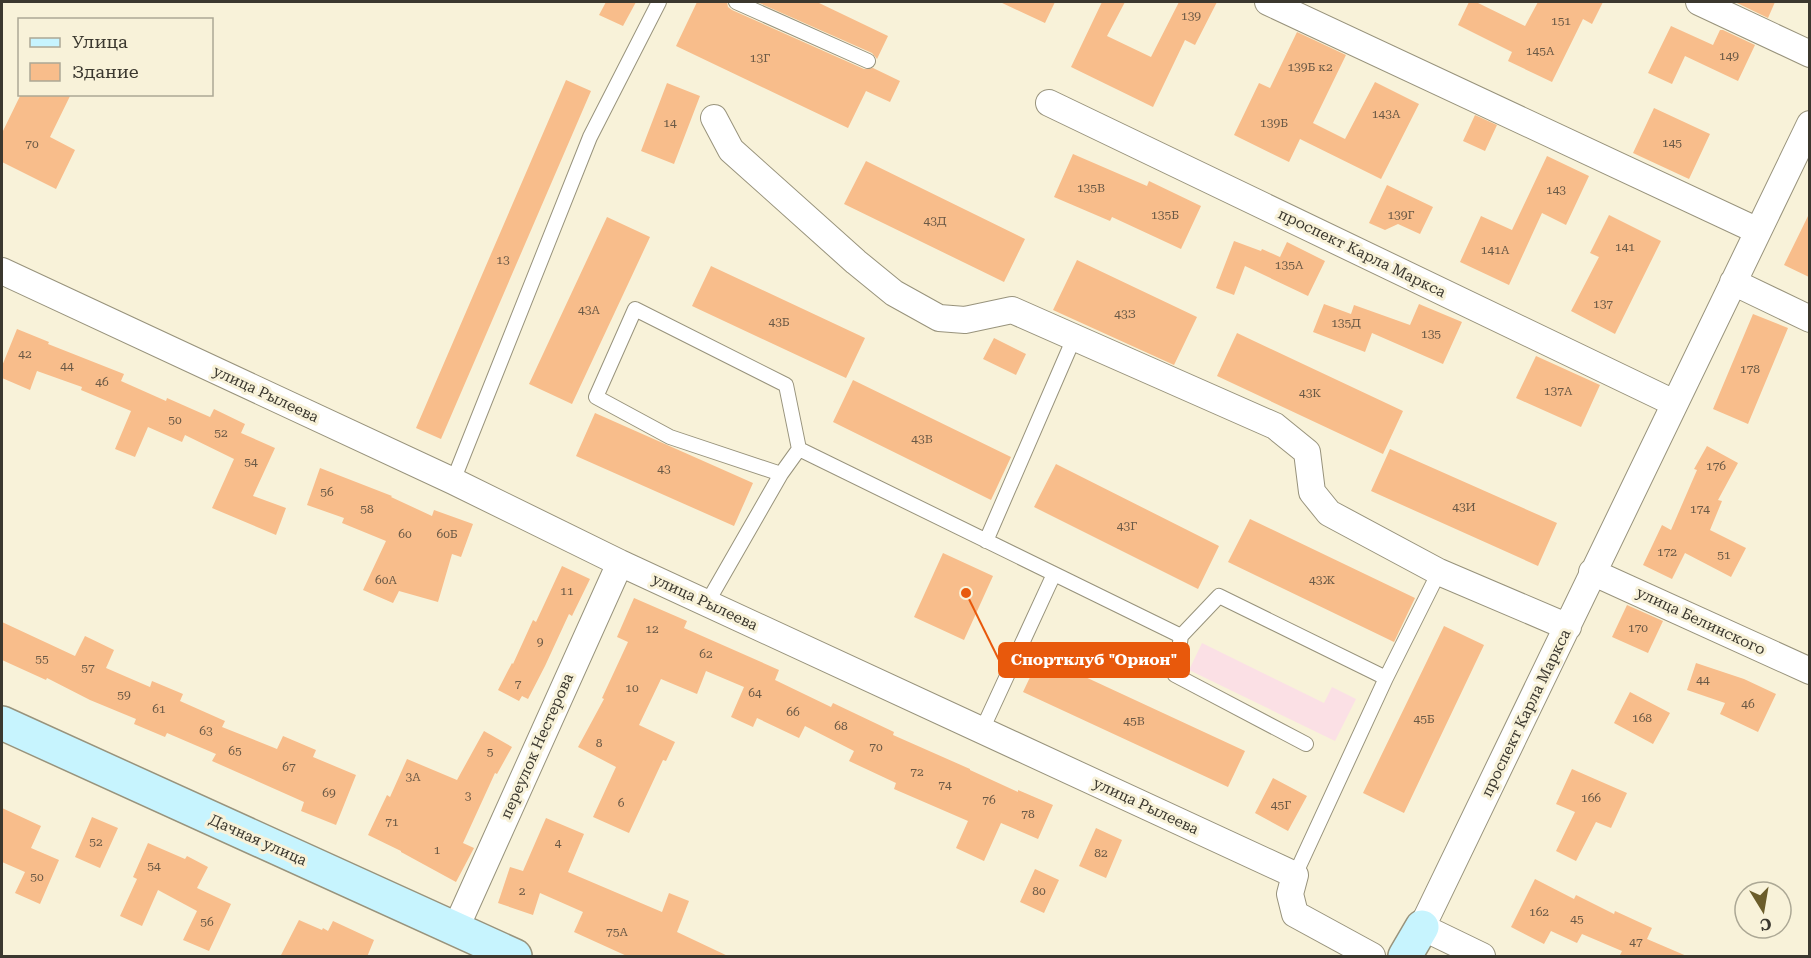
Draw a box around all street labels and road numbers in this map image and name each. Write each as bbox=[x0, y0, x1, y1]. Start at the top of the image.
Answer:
street label: проспект Карла Маркса bbox=[1275, 205, 1449, 301]
street label: улица Рылеева bbox=[210, 362, 322, 426]
street label: улица Рылеева bbox=[649, 570, 761, 634]
street label: улица Белинского bbox=[1634, 583, 1768, 659]
street label: проспект Карла Маркса bbox=[1478, 626, 1574, 800]
street label: переулок Нестерова bbox=[497, 670, 577, 822]
street label: улица Рылеева bbox=[1090, 774, 1202, 838]
street label: Дачная улица bbox=[206, 810, 310, 870]

